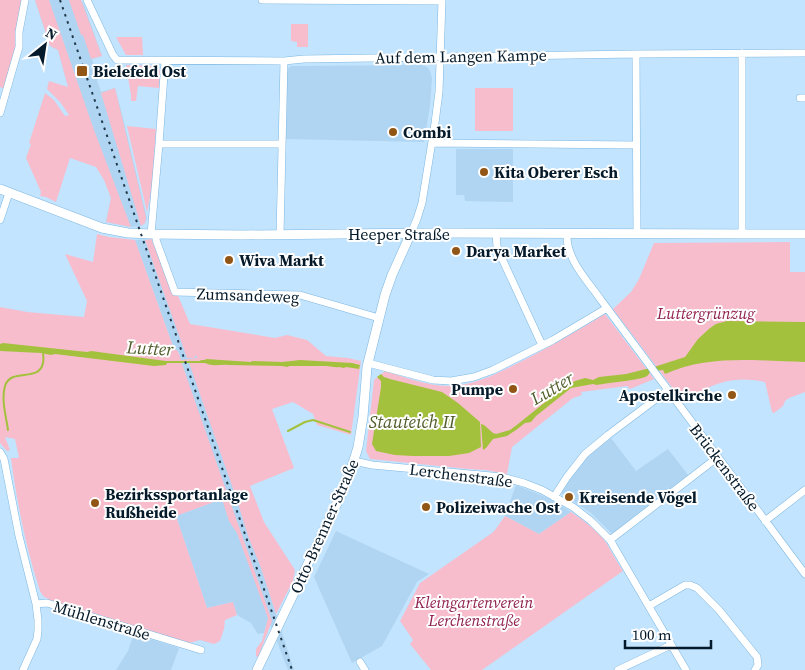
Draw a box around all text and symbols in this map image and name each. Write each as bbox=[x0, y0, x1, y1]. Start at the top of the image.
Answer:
north arrow bbox=[20, 20, 70, 70]
text: N bbox=[42, 23, 61, 45]
street label: Auf dem Langen Kampe bbox=[375, 44, 547, 68]
place label: Bielefeld Ost bbox=[93, 60, 186, 82]
marker: Bielefeld Ost bbox=[75, 64, 89, 78]
place label: Combi bbox=[403, 121, 451, 143]
marker: Combi bbox=[387, 126, 399, 138]
place label: Kita Oberer Esch bbox=[494, 161, 618, 183]
marker: Kita Oberer Esch bbox=[478, 166, 490, 178]
street label: Heeper Straße bbox=[348, 223, 450, 245]
place label: Darya Market bbox=[466, 240, 566, 262]
marker: Darya Market bbox=[450, 245, 462, 257]
place label: Wiva Markt bbox=[239, 249, 324, 271]
marker: Wiva Markt bbox=[223, 254, 235, 266]
street label: Zumsandeweg bbox=[196, 282, 300, 308]
park label: Luttergrünzug bbox=[656, 302, 756, 324]
water label: Lutter bbox=[125, 334, 175, 362]
water label: Lutter bbox=[525, 365, 579, 411]
place label: Pumpe bbox=[451, 378, 503, 400]
marker: Pumpe bbox=[507, 383, 519, 395]
place label: Apostelkirche bbox=[619, 384, 722, 406]
marker: Apostelkirche bbox=[726, 389, 738, 401]
water label: Stauteich II bbox=[369, 409, 456, 434]
street label: Brückenstraße bbox=[685, 419, 765, 515]
street label: Otto-Brenner-Straße bbox=[284, 455, 364, 597]
street label: Lerchenstraße bbox=[408, 458, 514, 492]
place label: Bezirkssportanlage Rußheide bbox=[105, 483, 248, 523]
place label: Kreisende Vögel bbox=[579, 486, 697, 508]
marker: Kreisende Vögel bbox=[563, 491, 575, 503]
place label: Polizeiwache Ost bbox=[436, 496, 560, 518]
marker: Bezirkssportanlage Rußheide bbox=[89, 497, 101, 509]
marker: Polizeiwache Ost bbox=[420, 501, 432, 513]
park label: Kleingartenverein Lerchenstraße bbox=[414, 591, 533, 631]
street label: Mühlenstraße bbox=[51, 595, 153, 645]
scale bar bbox=[625, 618, 711, 650]
text: 100 m bbox=[632, 624, 672, 645]

